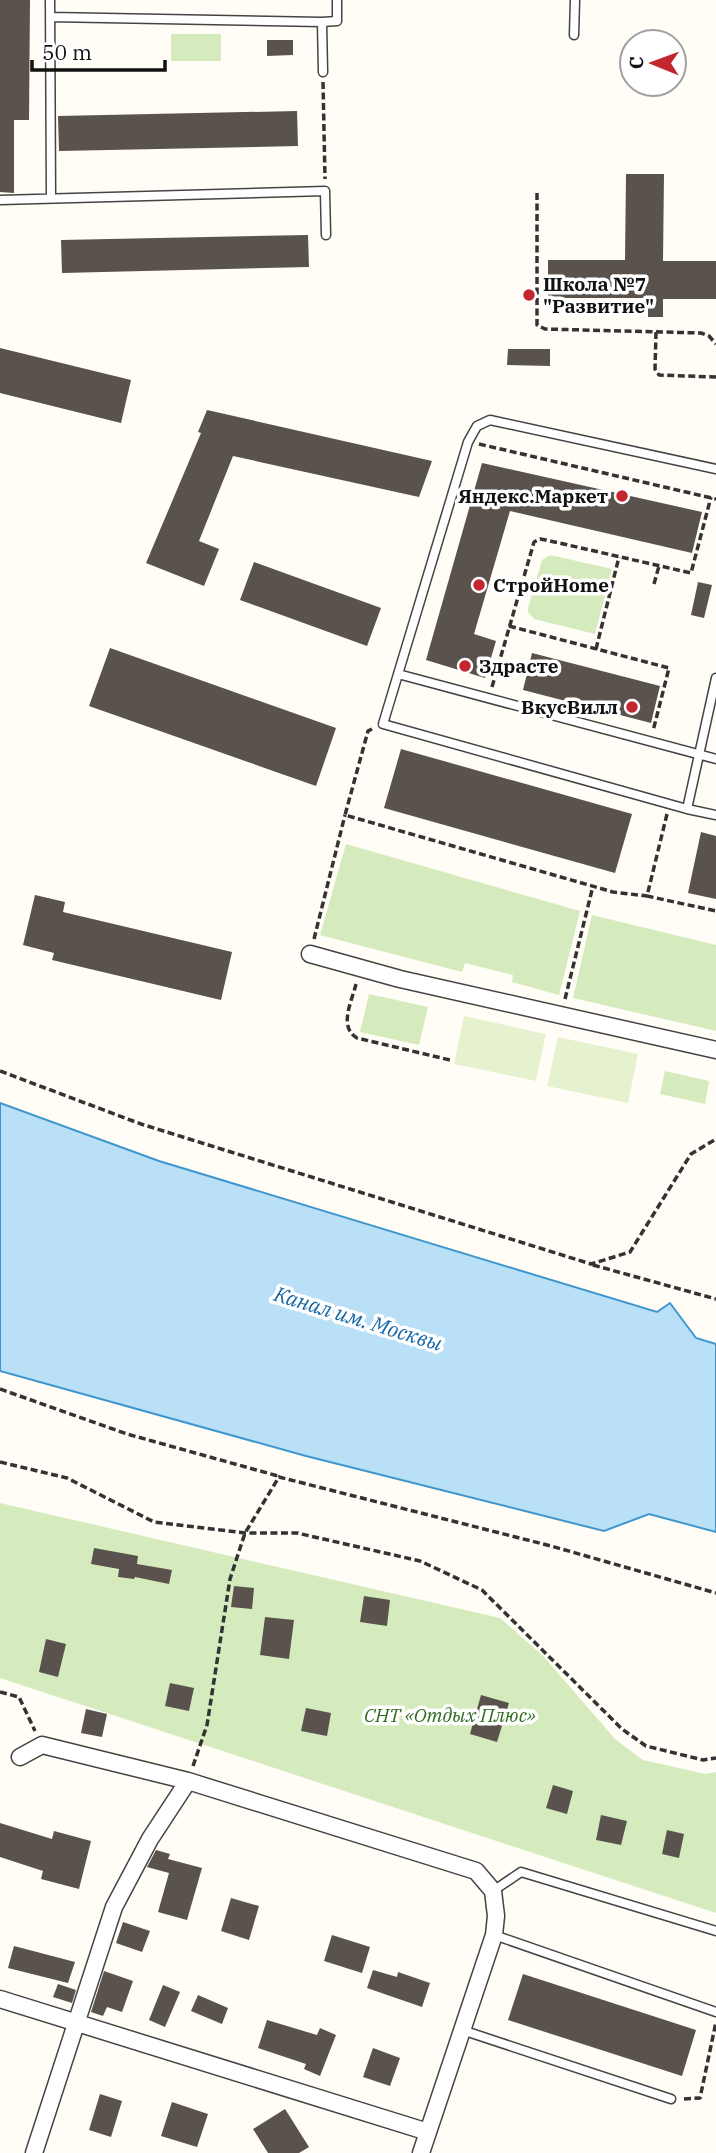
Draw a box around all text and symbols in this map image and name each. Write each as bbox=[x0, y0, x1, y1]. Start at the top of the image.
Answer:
scale bar bbox=[32, 28, 164, 72]
north arrow bbox=[618, 28, 688, 98]
text: 50 m bbox=[42, 38, 92, 66]
text: С bbox=[624, 56, 648, 69]
place label: Школа №7 "Развитие" bbox=[543, 272, 654, 318]
marker: Школа №7 "Развитие" bbox=[521, 287, 537, 303]
place label: Яндекс.Маркет bbox=[458, 484, 608, 508]
marker: Яндекс.Маркет bbox=[614, 488, 630, 504]
place label: СтройHome bbox=[493, 573, 609, 597]
marker: СтройHome bbox=[471, 577, 487, 593]
place label: Здрасте bbox=[479, 654, 559, 678]
marker: Здрасте bbox=[457, 658, 473, 674]
place label: ВкусВилл bbox=[521, 695, 618, 719]
marker: ВкусВилл bbox=[624, 699, 640, 715]
water label: Канал им. Москвы bbox=[270, 1279, 446, 1357]
park label: СНТ «Отдых Плюс» bbox=[364, 1703, 536, 1727]

